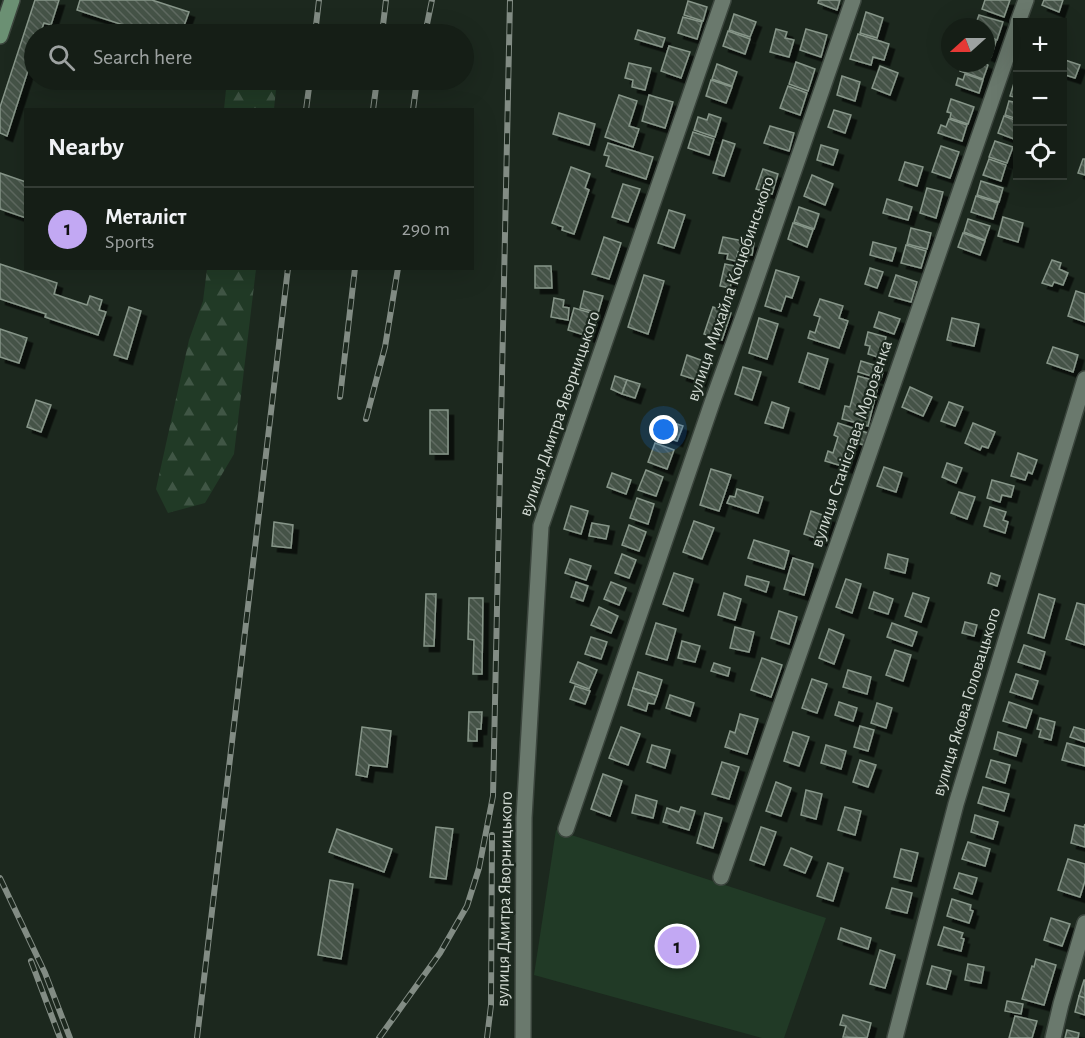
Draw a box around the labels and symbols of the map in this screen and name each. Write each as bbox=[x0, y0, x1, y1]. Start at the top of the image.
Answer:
north arrow bbox=[941, 18, 995, 72]
street label: вулиця Михайла Коцюбинського bbox=[683, 174, 778, 404]
street label: вулиця Дмитра Яворницького bbox=[516, 309, 604, 519]
street label: вулиця Станіслава Морозенка bbox=[808, 338, 896, 550]
your location bbox=[649, 415, 678, 444]
street label: вулиця Якова Головацького bbox=[930, 606, 1004, 798]
street label: вулиця Дмитра Яворницького bbox=[494, 791, 516, 1007]
pin: 1 bbox=[658, 924, 696, 968]

